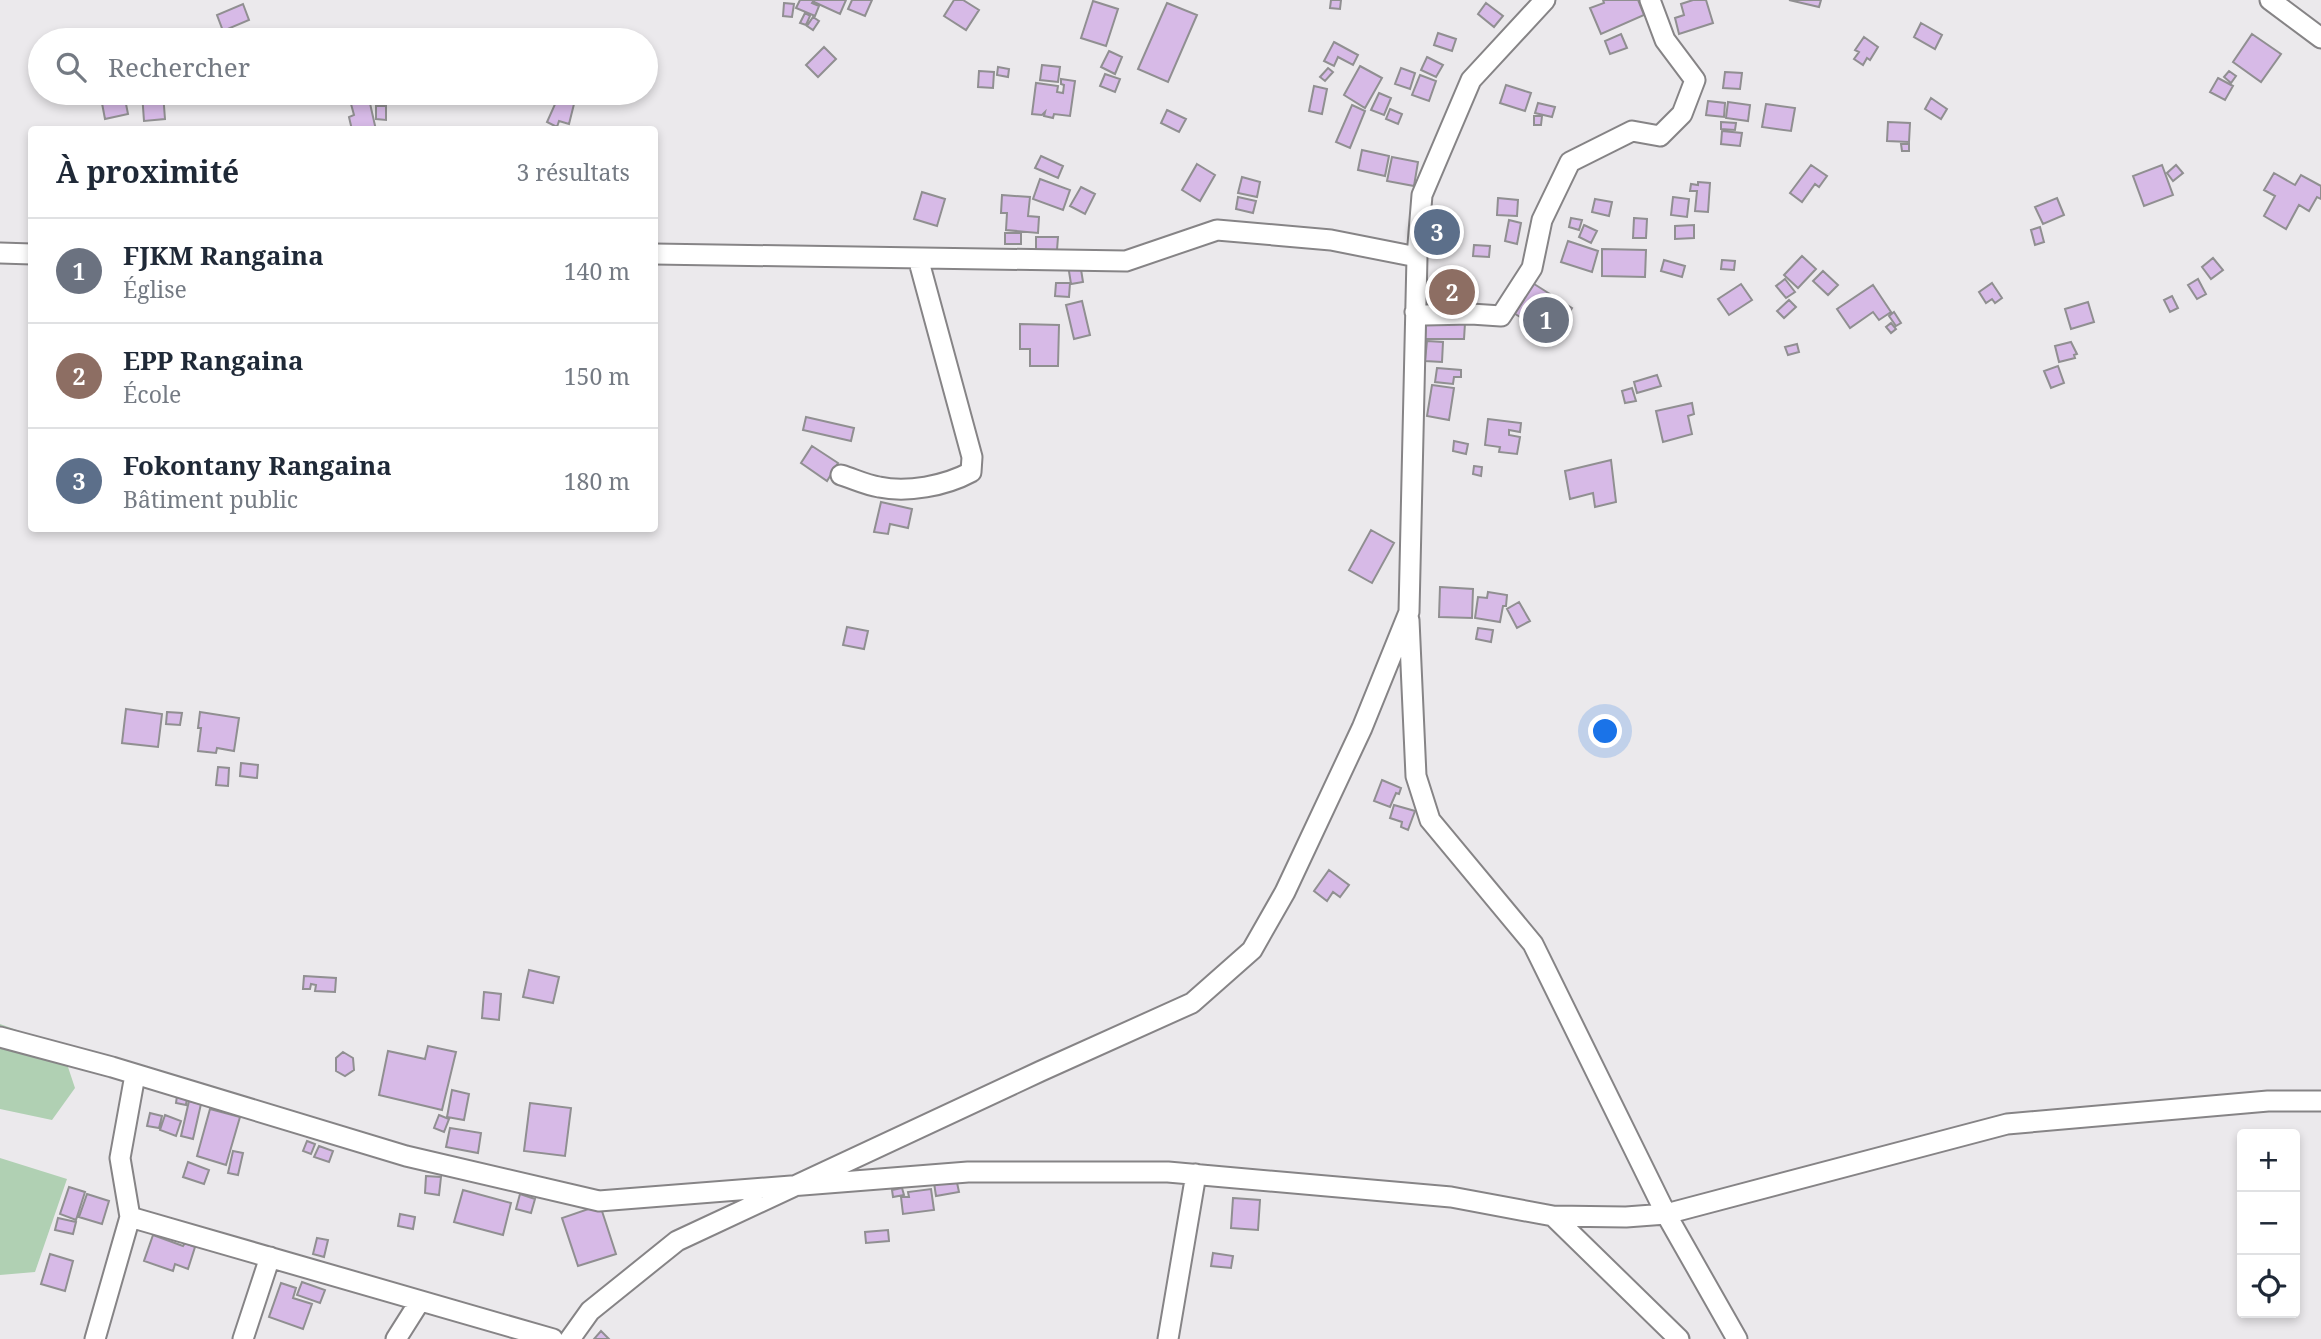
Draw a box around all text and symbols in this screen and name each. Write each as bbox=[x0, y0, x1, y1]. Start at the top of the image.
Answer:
search box bbox=[28, 28, 658, 105]
icon: search bbox=[52, 48, 90, 86]
text: Rechercher bbox=[108, 49, 250, 85]
text: À proximité bbox=[56, 151, 239, 192]
text: 3 résultats bbox=[516, 156, 630, 188]
pin: 3 bbox=[1414, 206, 1460, 258]
text: FJKM Rangaina bbox=[123, 237, 324, 273]
text: 1 bbox=[73, 255, 86, 287]
text: 140 m bbox=[564, 255, 630, 287]
pin: 2 bbox=[1429, 266, 1475, 318]
text: Église bbox=[123, 273, 187, 305]
pin: 1 bbox=[1523, 294, 1569, 346]
text: EPP Rangaina bbox=[123, 342, 304, 378]
text: 2 bbox=[73, 360, 86, 392]
text: 150 m bbox=[564, 360, 630, 392]
text: École bbox=[123, 378, 181, 410]
text: Fokontany Rangaina bbox=[123, 447, 392, 483]
text: 3 bbox=[73, 465, 86, 497]
text: 180 m bbox=[564, 465, 630, 497]
text: Bâtiment public bbox=[123, 483, 298, 515]
your location bbox=[1588, 714, 1622, 748]
map controls bbox=[2237, 1129, 2300, 1318]
button: + bbox=[2237, 1129, 2300, 1192]
button: − bbox=[2237, 1192, 2300, 1255]
button: locate bbox=[2237, 1255, 2300, 1318]

